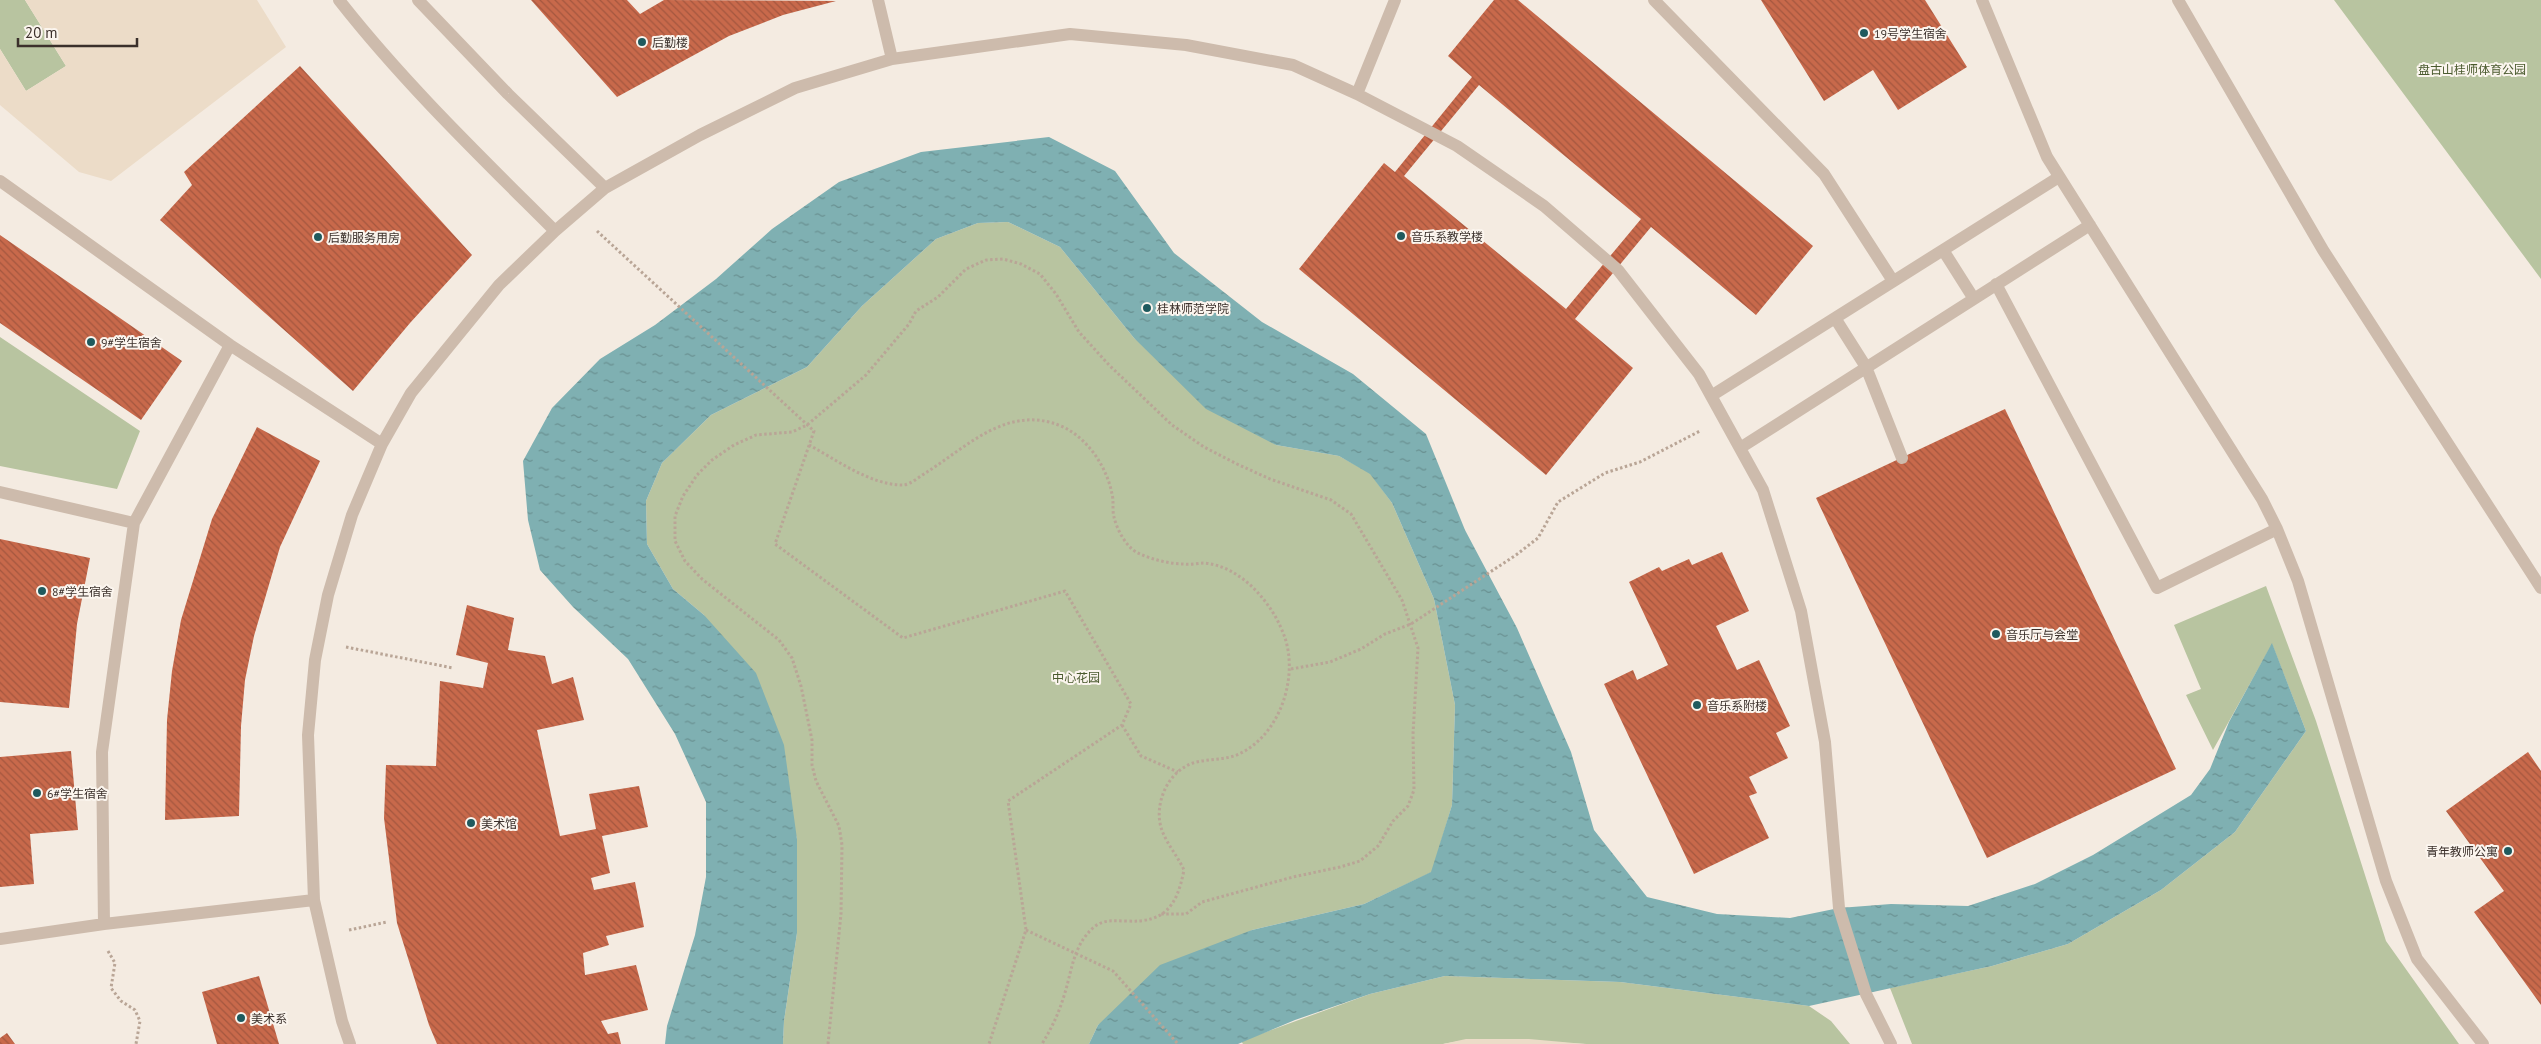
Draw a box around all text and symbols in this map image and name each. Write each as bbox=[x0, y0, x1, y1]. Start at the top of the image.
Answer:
scale bar bbox=[18, 15, 136, 47]
text: 20 m bbox=[25, 23, 58, 42]
place label: 19号学生宿舍 bbox=[1874, 26, 1947, 41]
marker: 19号学生宿舍 bbox=[1858, 27, 1870, 39]
place label: 后勤楼 bbox=[652, 35, 688, 50]
marker: 后勤楼 bbox=[636, 36, 648, 48]
park label: 盘古山桂师体育公园 bbox=[2418, 62, 2526, 77]
place label: 音乐系教学楼 bbox=[1411, 229, 1483, 244]
place label: 后勤服务用房 bbox=[328, 230, 400, 245]
marker: 音乐系教学楼 bbox=[1395, 230, 1407, 242]
marker: 后勤服务用房 bbox=[312, 231, 324, 243]
place label: 桂林师范学院 bbox=[1157, 301, 1229, 316]
marker: 桂林师范学院 bbox=[1141, 302, 1153, 314]
place label: 9#学生宿舍 bbox=[101, 335, 162, 350]
marker: 9#学生宿舍 bbox=[85, 336, 97, 348]
place label: 8#学生宿舍 bbox=[52, 584, 113, 599]
marker: 8#学生宿舍 bbox=[36, 585, 48, 597]
place label: 音乐厅与会堂 bbox=[2006, 627, 2078, 642]
marker: 音乐厅与会堂 bbox=[1990, 628, 2002, 640]
park label: 中心花园 bbox=[1052, 670, 1100, 685]
place label: 音乐系附楼 bbox=[1707, 698, 1767, 713]
marker: 音乐系附楼 bbox=[1691, 699, 1703, 711]
place label: 6#学生宿舍 bbox=[47, 786, 108, 801]
marker: 6#学生宿舍 bbox=[31, 787, 43, 799]
place label: 美术馆 bbox=[481, 816, 517, 831]
marker: 美术馆 bbox=[465, 817, 477, 829]
place label: 青年教师公寓 bbox=[2426, 844, 2498, 859]
marker: 青年教师公寓 bbox=[2502, 845, 2514, 857]
place label: 美术系 bbox=[251, 1011, 287, 1026]
marker: 美术系 bbox=[235, 1012, 247, 1024]

